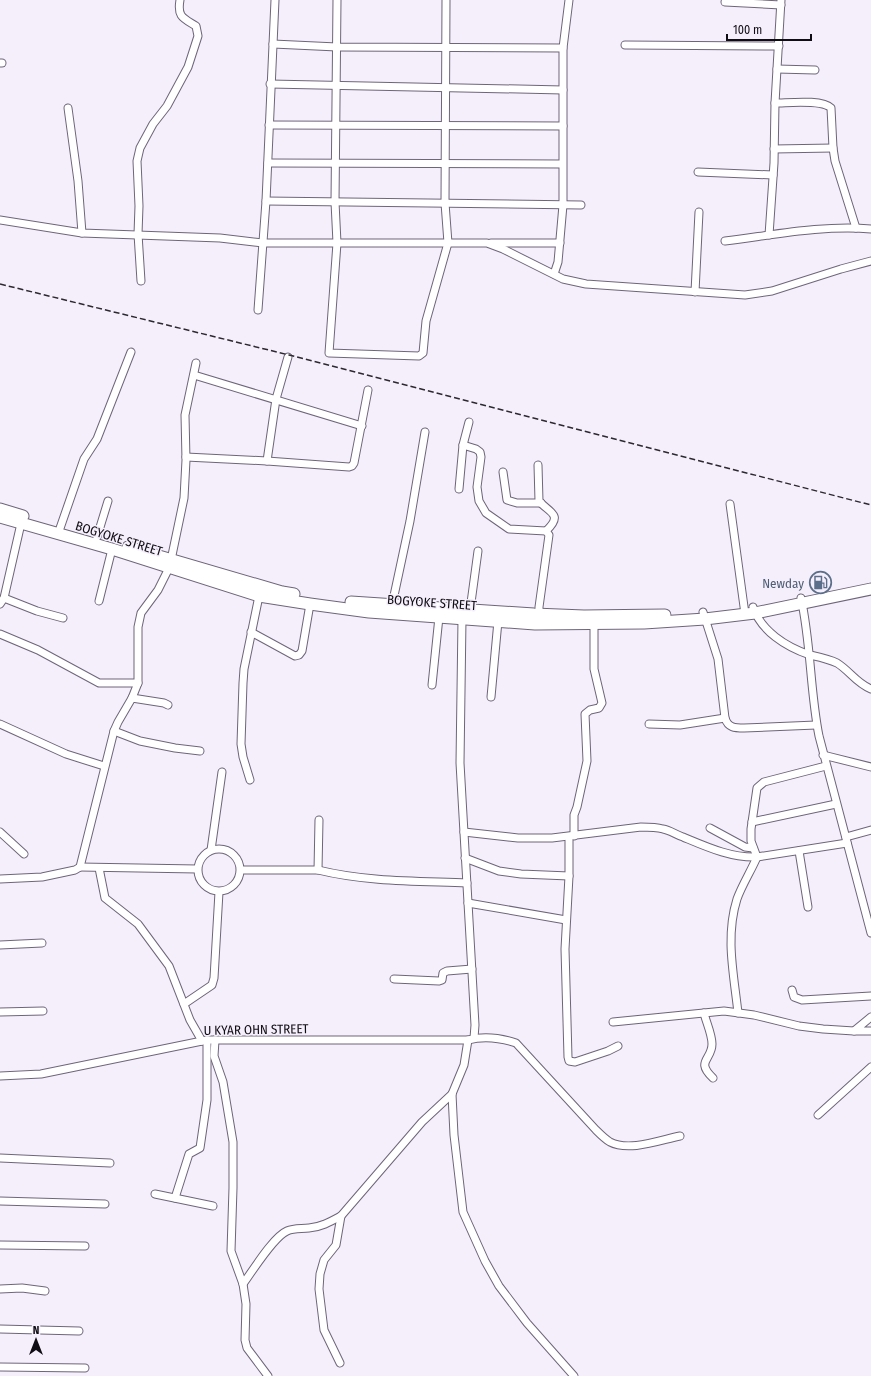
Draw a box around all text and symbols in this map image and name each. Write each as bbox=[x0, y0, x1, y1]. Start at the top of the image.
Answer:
scale bar bbox=[727, 16, 811, 42]
text: 100 m bbox=[733, 23, 762, 37]
street label: BOGYOKE STREET bbox=[74, 518, 164, 559]
fuel station icon: Newday bbox=[807, 570, 833, 596]
place label: Newday bbox=[762, 576, 804, 591]
street label: BOGYOKE STREET bbox=[386, 592, 477, 613]
street label: U KYAR OHN STREET bbox=[203, 1021, 309, 1038]
north arrow bbox=[16, 1320, 56, 1360]
text: N bbox=[33, 1324, 39, 1337]

